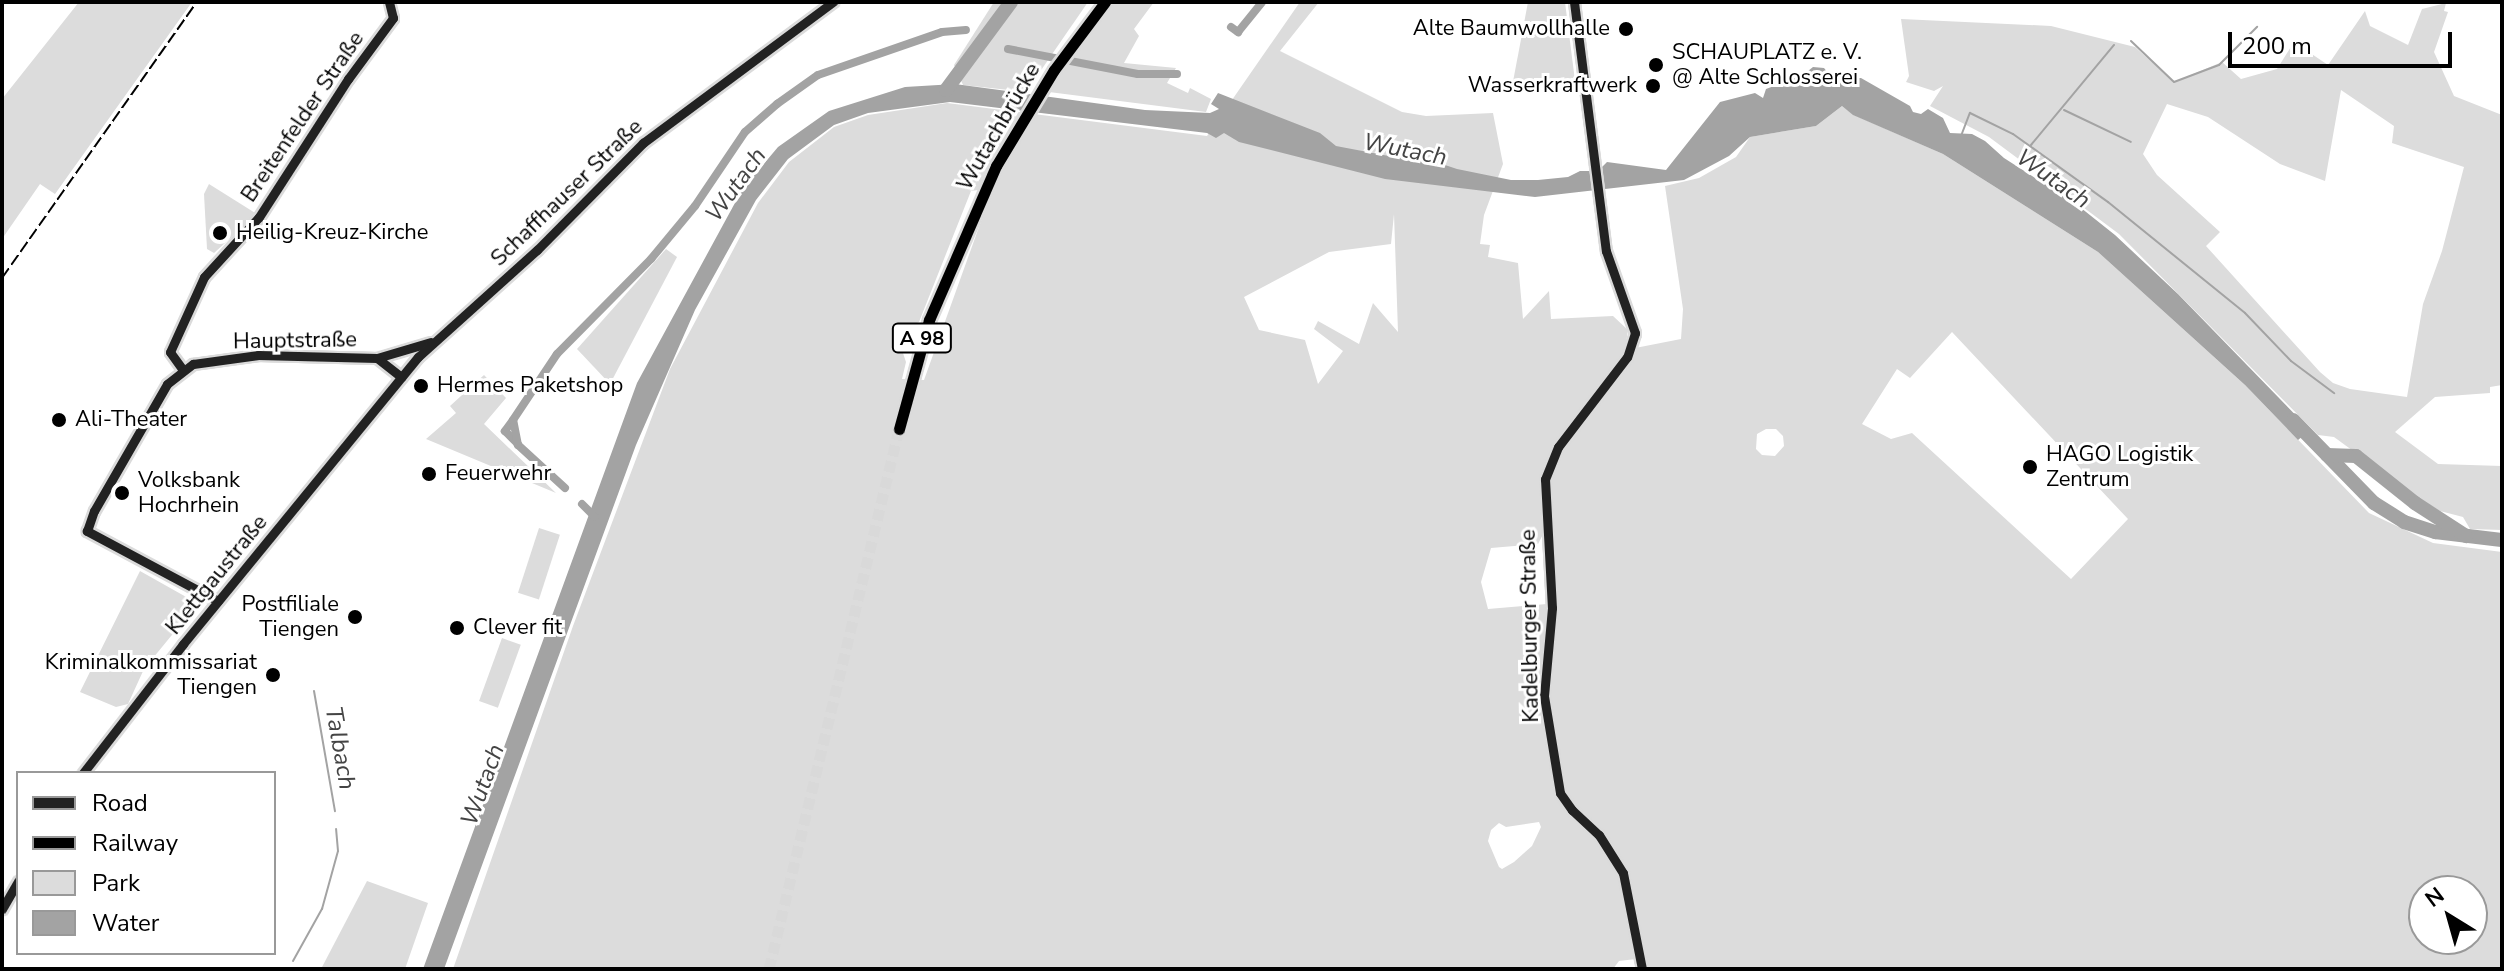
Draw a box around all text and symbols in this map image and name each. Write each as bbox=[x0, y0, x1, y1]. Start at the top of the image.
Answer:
place label: Alte Baumwollhalle bbox=[1413, 16, 1610, 42]
scale bar bbox=[2232, 16, 2456, 66]
marker: Alte Baumwollhalle bbox=[1617, 20, 1635, 38]
street label: Breitenfelder Straße bbox=[236, 27, 370, 207]
text: 200 m bbox=[2242, 30, 2312, 62]
place label: SCHAUPLATZ e. V. @ Alte Schlosserei bbox=[1672, 39, 1862, 90]
marker: SCHAUPLATZ e. V. @ Alte Schlosserei bbox=[1647, 56, 1665, 74]
street label: Wutachbrücke bbox=[952, 58, 1046, 196]
place label: Wasserkraftwerk bbox=[1468, 73, 1637, 99]
marker: Wasserkraftwerk bbox=[1644, 77, 1662, 95]
street label: Schaffhauser Straße bbox=[486, 114, 648, 272]
water label: Wutach bbox=[1361, 128, 1449, 172]
water label: Wutach bbox=[700, 142, 772, 228]
water label: Wutach bbox=[2010, 143, 2096, 215]
place label: Heilig-Kreuz-Kirche bbox=[236, 220, 429, 246]
marker: Heilig-Kreuz-Kirche bbox=[211, 224, 229, 242]
road number: A 98 bbox=[890, 322, 954, 354]
street label: Hauptstraße bbox=[233, 327, 357, 355]
place label: Hermes Paketshop bbox=[437, 373, 623, 399]
marker: Hermes Paketshop bbox=[412, 377, 430, 395]
place label: Ali-Theater bbox=[75, 407, 187, 433]
marker: Ali-Theater bbox=[50, 411, 68, 429]
place label: HAGO Logistik Zentrum bbox=[2046, 441, 2193, 492]
marker: HAGO Logistik Zentrum bbox=[2021, 458, 2039, 476]
place label: Feuerwehr bbox=[445, 461, 551, 487]
marker: Feuerwehr bbox=[420, 465, 438, 483]
place label: Volksbank Hochrhein bbox=[138, 467, 240, 518]
marker: Volksbank Hochrhein bbox=[113, 484, 131, 502]
street label: Klettgaustraße bbox=[161, 510, 273, 640]
street label: Kadelburger Straße bbox=[1515, 529, 1545, 723]
place label: Postfiliale Tiengen bbox=[241, 591, 339, 642]
marker: Postfiliale Tiengen bbox=[346, 608, 364, 626]
place label: Clever fit bbox=[473, 615, 562, 641]
marker: Clever fit bbox=[448, 619, 466, 637]
place label: Kriminalkommissariat Tiengen bbox=[45, 649, 257, 700]
marker: Kriminalkommissariat Tiengen bbox=[264, 666, 282, 684]
water label: Talbach bbox=[319, 704, 361, 792]
water label: Wutach bbox=[455, 740, 511, 830]
legend bbox=[16, 771, 276, 955]
text: Road bbox=[92, 787, 148, 819]
text: Railway bbox=[92, 827, 178, 859]
text: Park bbox=[92, 867, 140, 899]
north arrow bbox=[2408, 875, 2488, 955]
text: N bbox=[2419, 880, 2450, 914]
text: Water bbox=[92, 907, 159, 939]

